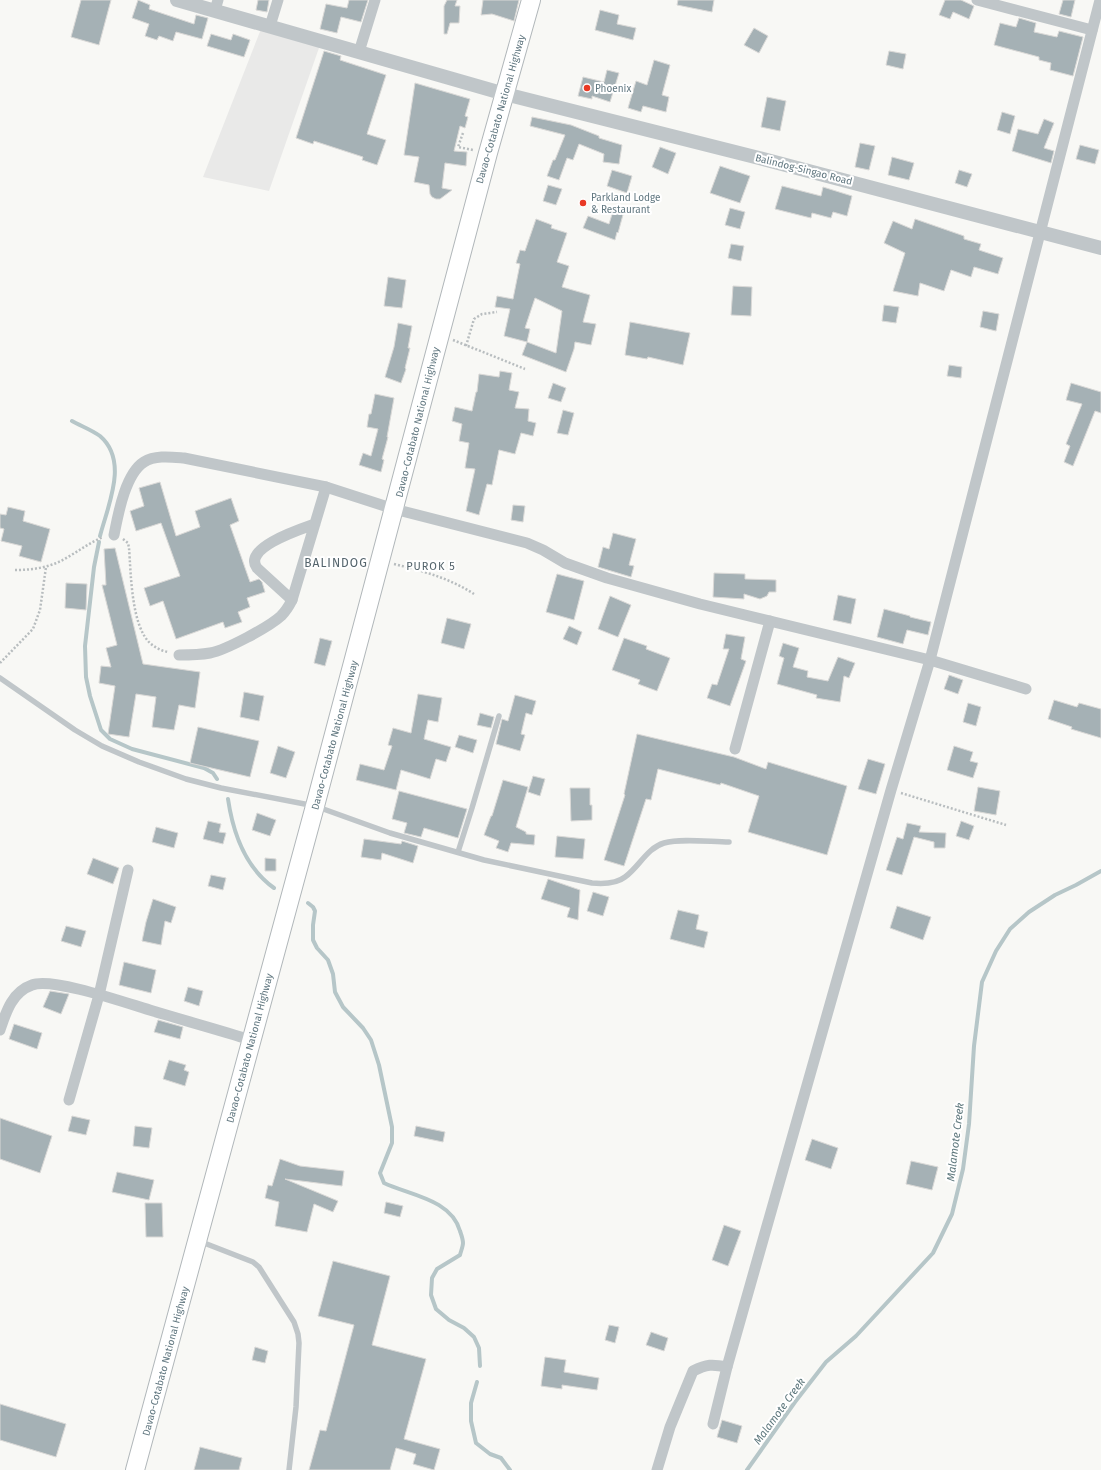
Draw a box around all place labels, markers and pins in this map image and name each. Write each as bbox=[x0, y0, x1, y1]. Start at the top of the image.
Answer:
marker: Phoenix bbox=[582, 83, 592, 93]
place label: Phoenix bbox=[595, 83, 631, 95]
place label: Parkland Lodge & Restaurant bbox=[591, 192, 661, 216]
marker: Parkland Lodge & Restaurant bbox=[578, 198, 588, 208]

